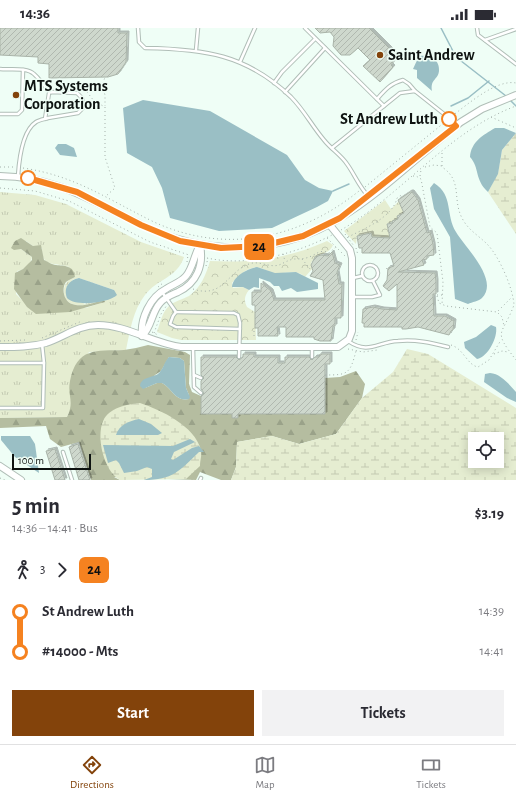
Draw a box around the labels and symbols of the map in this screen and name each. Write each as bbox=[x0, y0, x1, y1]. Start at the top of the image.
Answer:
place label: Saint Andrew bbox=[388, 47, 475, 63]
marker: Saint Andrew bbox=[375, 50, 385, 60]
place label: MTS Systems Corporation bbox=[24, 78, 108, 112]
marker: MTS Systems Corporation bbox=[11, 90, 21, 100]
place label: St Andrew Luth bbox=[340, 111, 438, 127]
marker: St Andrew Luth bbox=[441, 111, 457, 127]
unlabelled marker bbox=[20, 170, 36, 186]
line badge: 24 bbox=[241, 234, 277, 260]
scale bar bbox=[12, 452, 91, 471]

